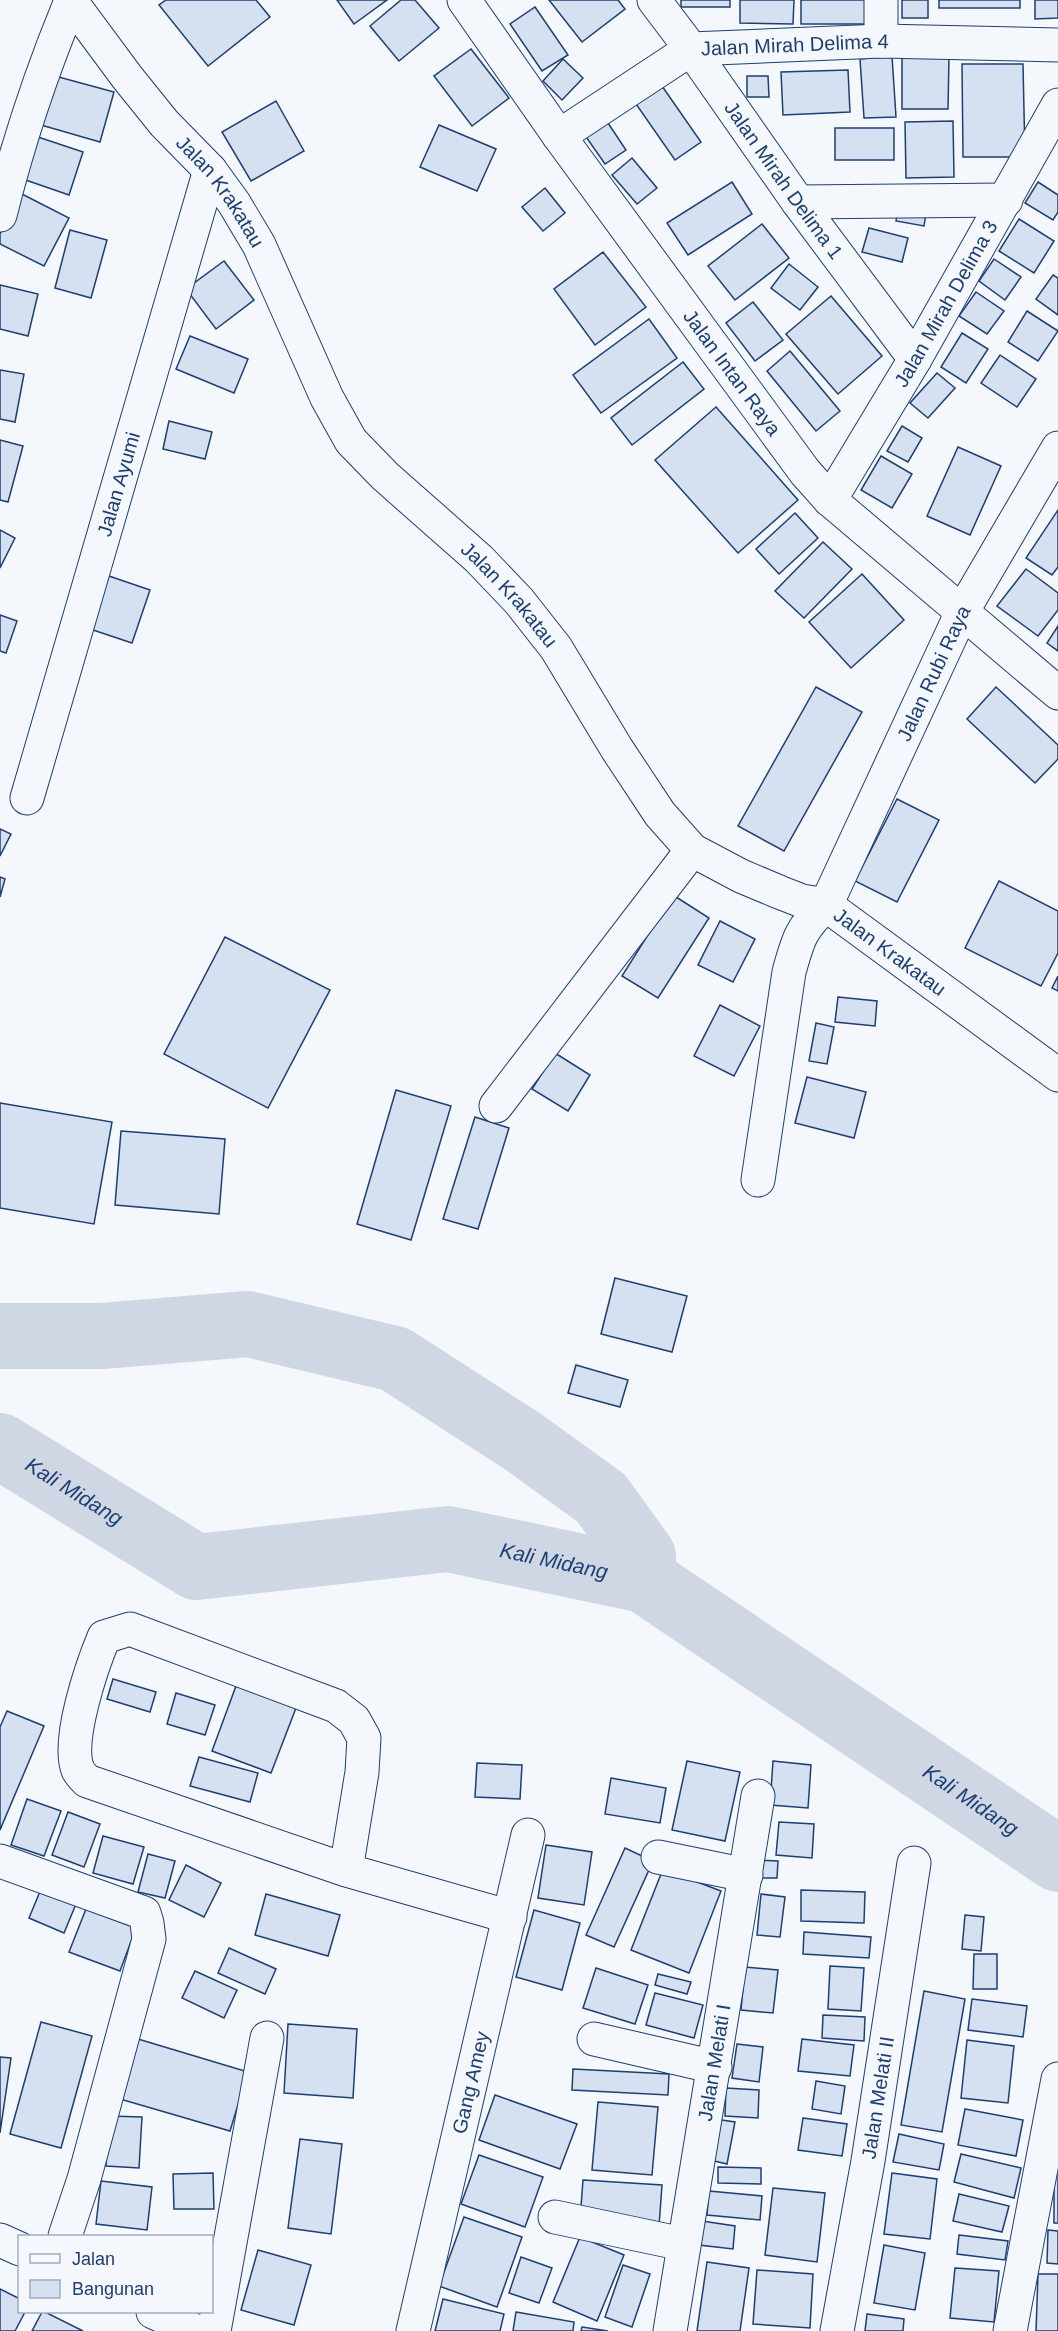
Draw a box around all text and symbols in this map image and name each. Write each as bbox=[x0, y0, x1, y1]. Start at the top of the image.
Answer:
street label: Jalan Mirah Delima 4 bbox=[700, 30, 889, 60]
street label: Jalan Mirah Delima 1 bbox=[720, 97, 847, 263]
street label: Jalan Krakatau bbox=[172, 131, 269, 251]
street label: Jalan Mirah Delima 3 bbox=[890, 216, 1002, 391]
street label: Jalan Intan Raya bbox=[679, 305, 786, 440]
street label: Jalan Ayumi bbox=[93, 429, 144, 539]
street label: Jalan Krakatau bbox=[457, 538, 562, 651]
street label: Jalan Rubi Raya bbox=[893, 601, 975, 744]
street label: Jalan Krakatau bbox=[830, 903, 950, 1000]
water label: Kali Midang bbox=[22, 1453, 127, 1530]
water label: Kali Midang bbox=[498, 1538, 610, 1583]
water label: Kali Midang bbox=[919, 1759, 1023, 1840]
street label: Jalan Melati I bbox=[694, 2003, 735, 2123]
street label: Gang Amey bbox=[448, 2029, 493, 2136]
street label: Jalan Melati II bbox=[858, 2035, 898, 2160]
legend bbox=[18, 2235, 213, 2313]
text: Jalan bbox=[72, 2249, 115, 2269]
text: Bangunan bbox=[72, 2279, 154, 2299]

